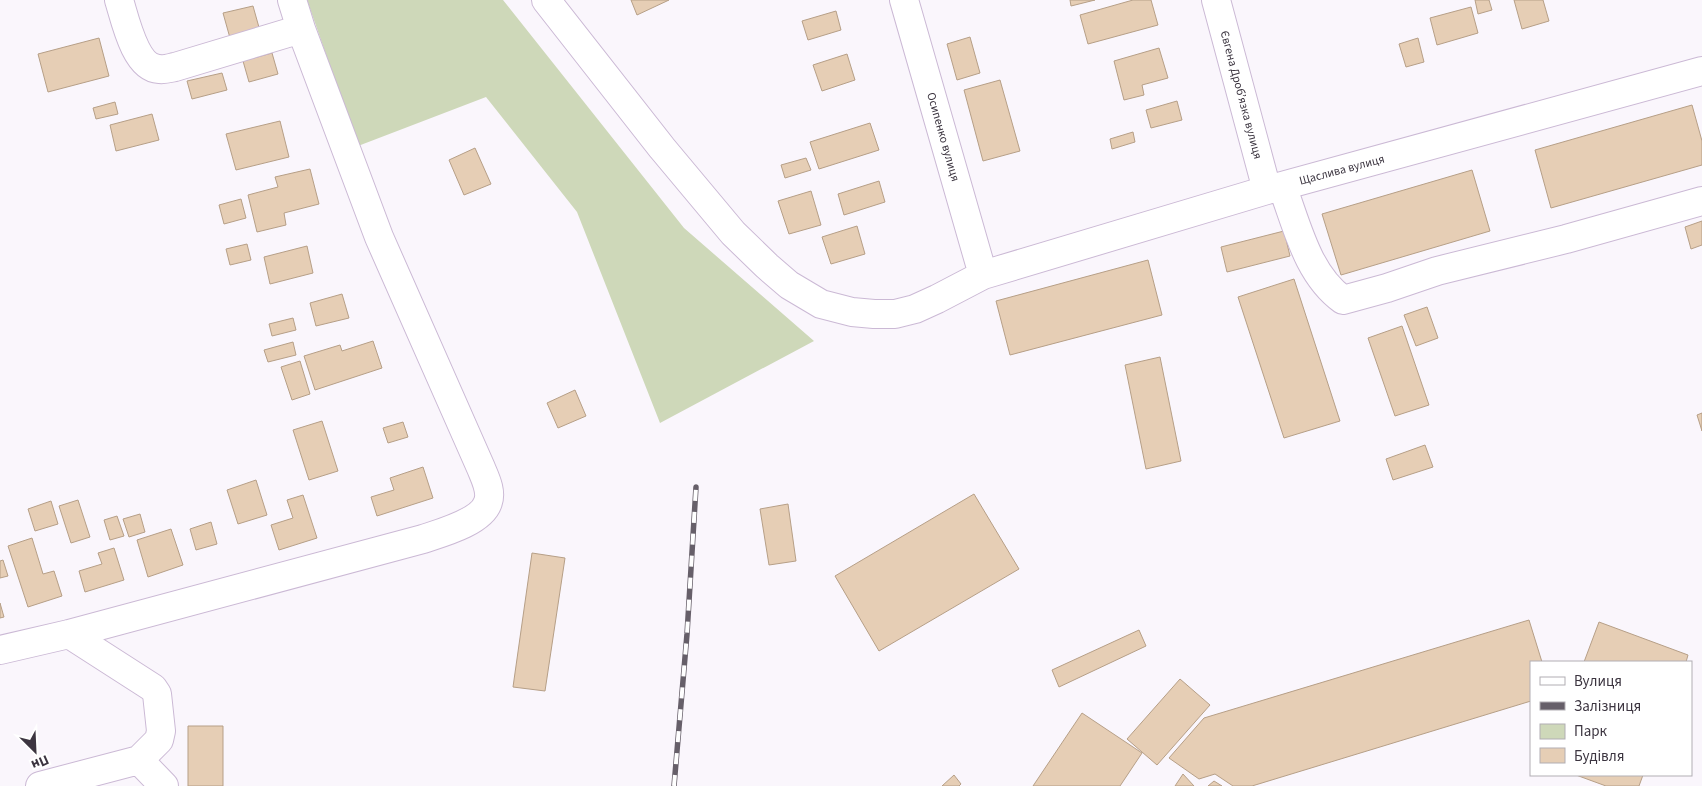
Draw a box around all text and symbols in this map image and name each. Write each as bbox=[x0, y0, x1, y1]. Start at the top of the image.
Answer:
street label: Євгена Дроб’язка вулиця bbox=[1216, 29, 1266, 161]
street label: Осипенко вулиця bbox=[922, 91, 964, 183]
street label: Щаслива вулиця bbox=[1297, 150, 1387, 190]
legend bbox=[1530, 661, 1692, 776]
text: Вулиця bbox=[1574, 671, 1622, 692]
text: Залізниця bbox=[1574, 696, 1641, 717]
text: Парк bbox=[1574, 721, 1608, 742]
north arrow bbox=[10, 726, 60, 776]
text: Будівля bbox=[1574, 746, 1624, 767]
text: Пн bbox=[28, 749, 52, 775]

